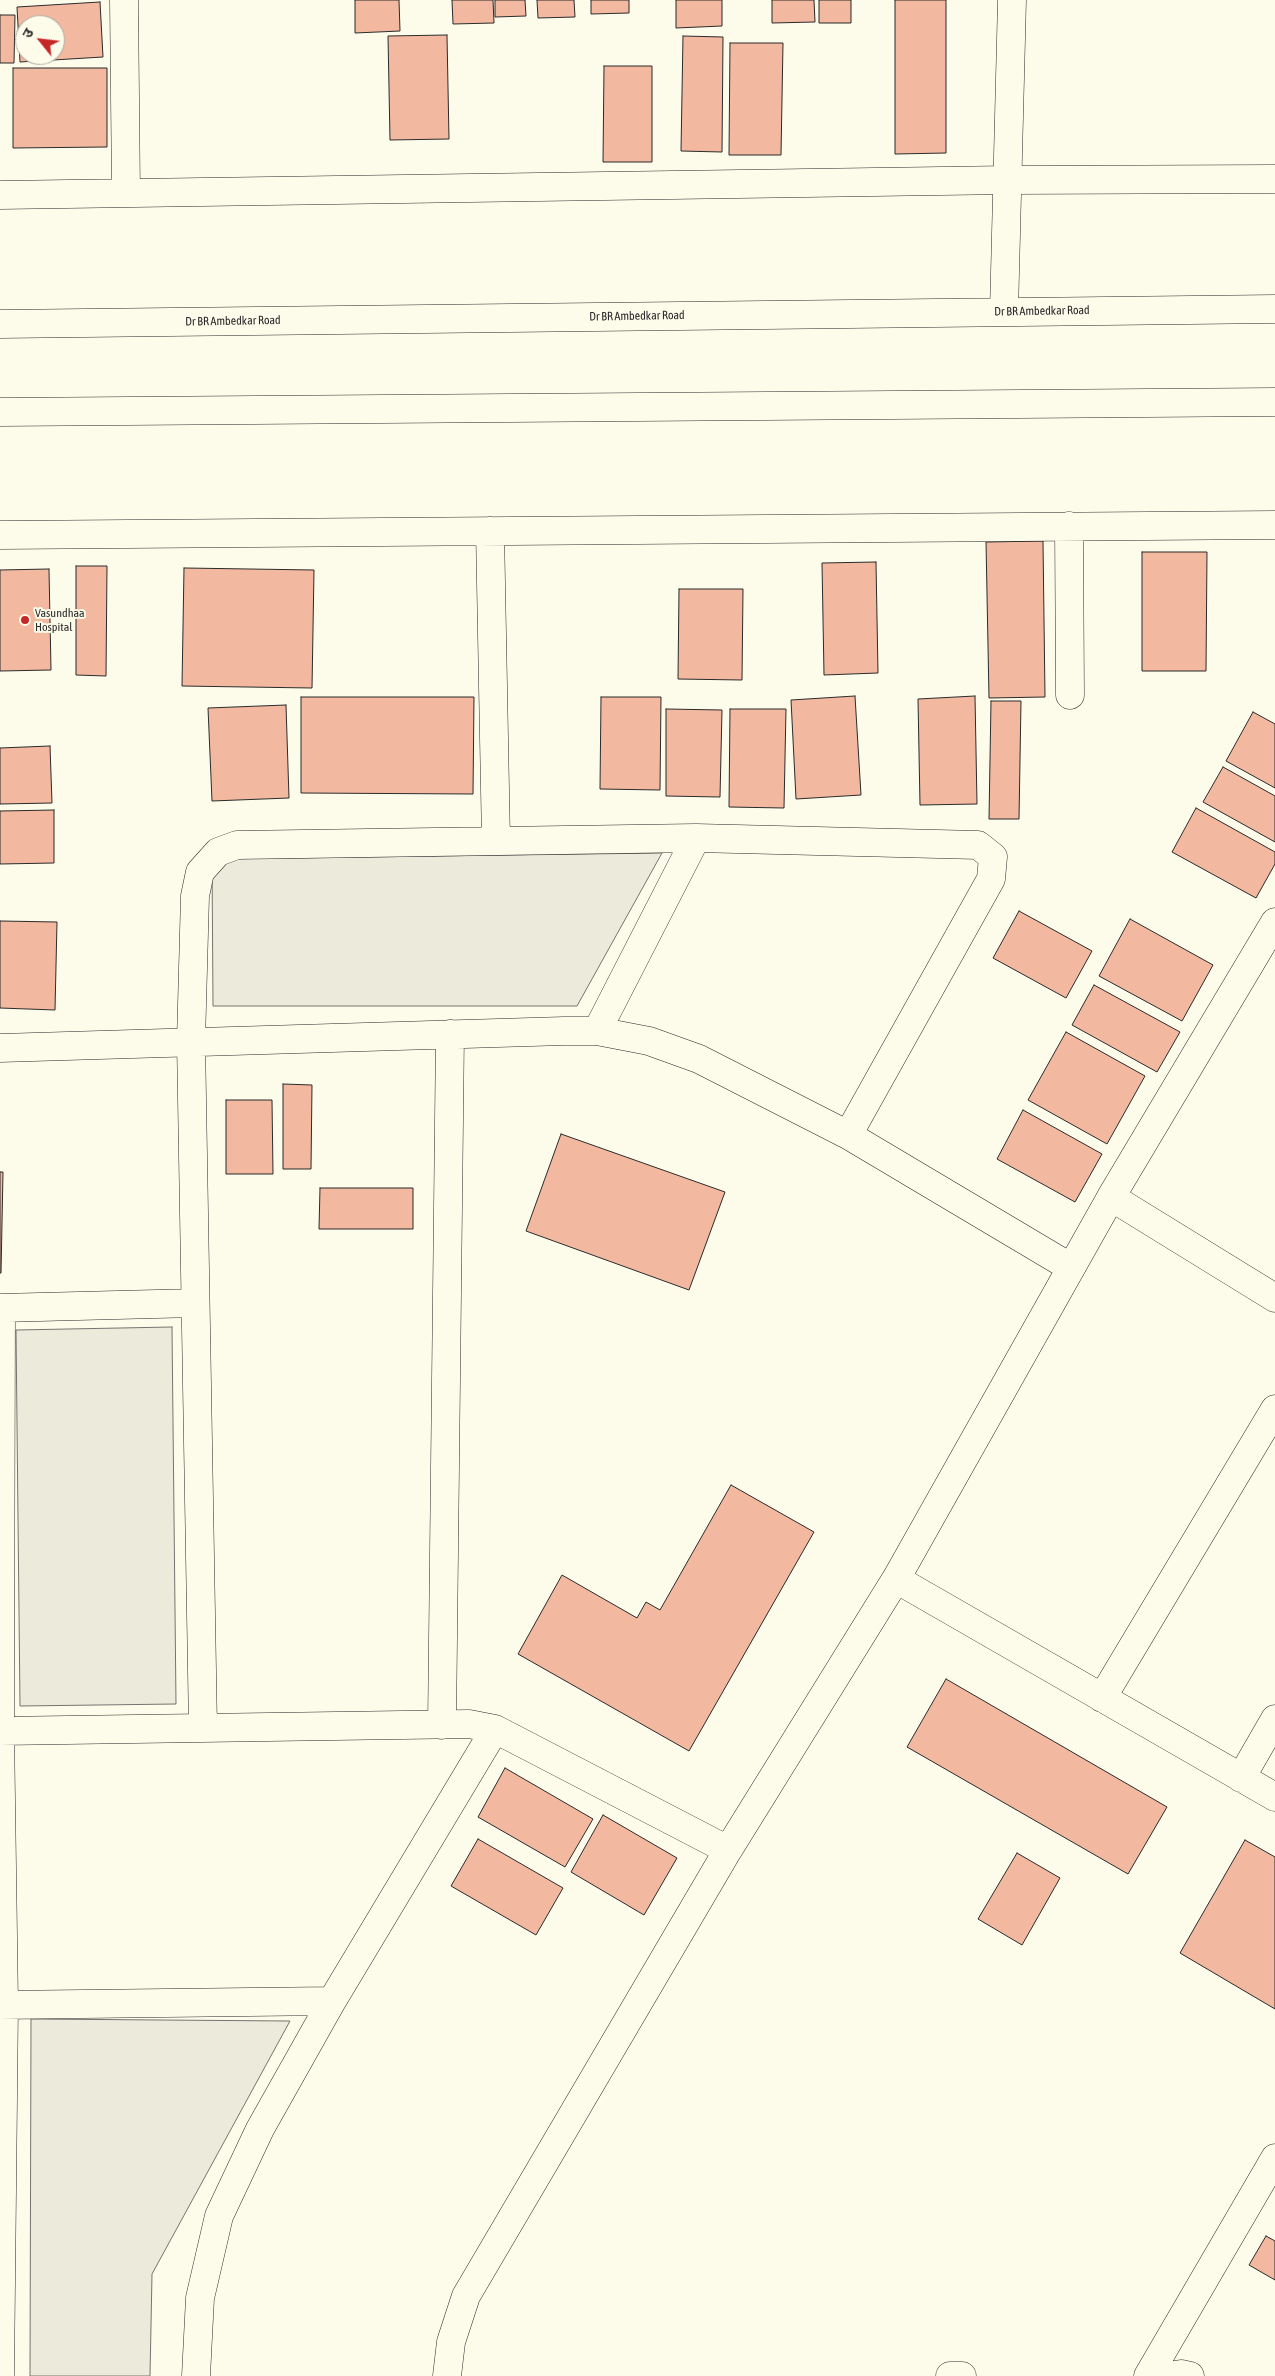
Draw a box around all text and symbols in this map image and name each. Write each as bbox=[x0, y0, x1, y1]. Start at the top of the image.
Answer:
north arrow bbox=[15, 15, 65, 65]
text: उ bbox=[19, 26, 37, 41]
street label: Dr BR Ambedkar Road bbox=[994, 303, 1090, 319]
street label: Dr BR Ambedkar Road bbox=[589, 308, 685, 324]
street label: Dr BR Ambedkar Road bbox=[185, 313, 281, 329]
place label: Vasundhaa Hospital bbox=[35, 606, 85, 634]
marker: Vasundhaa Hospital bbox=[19, 614, 31, 626]

